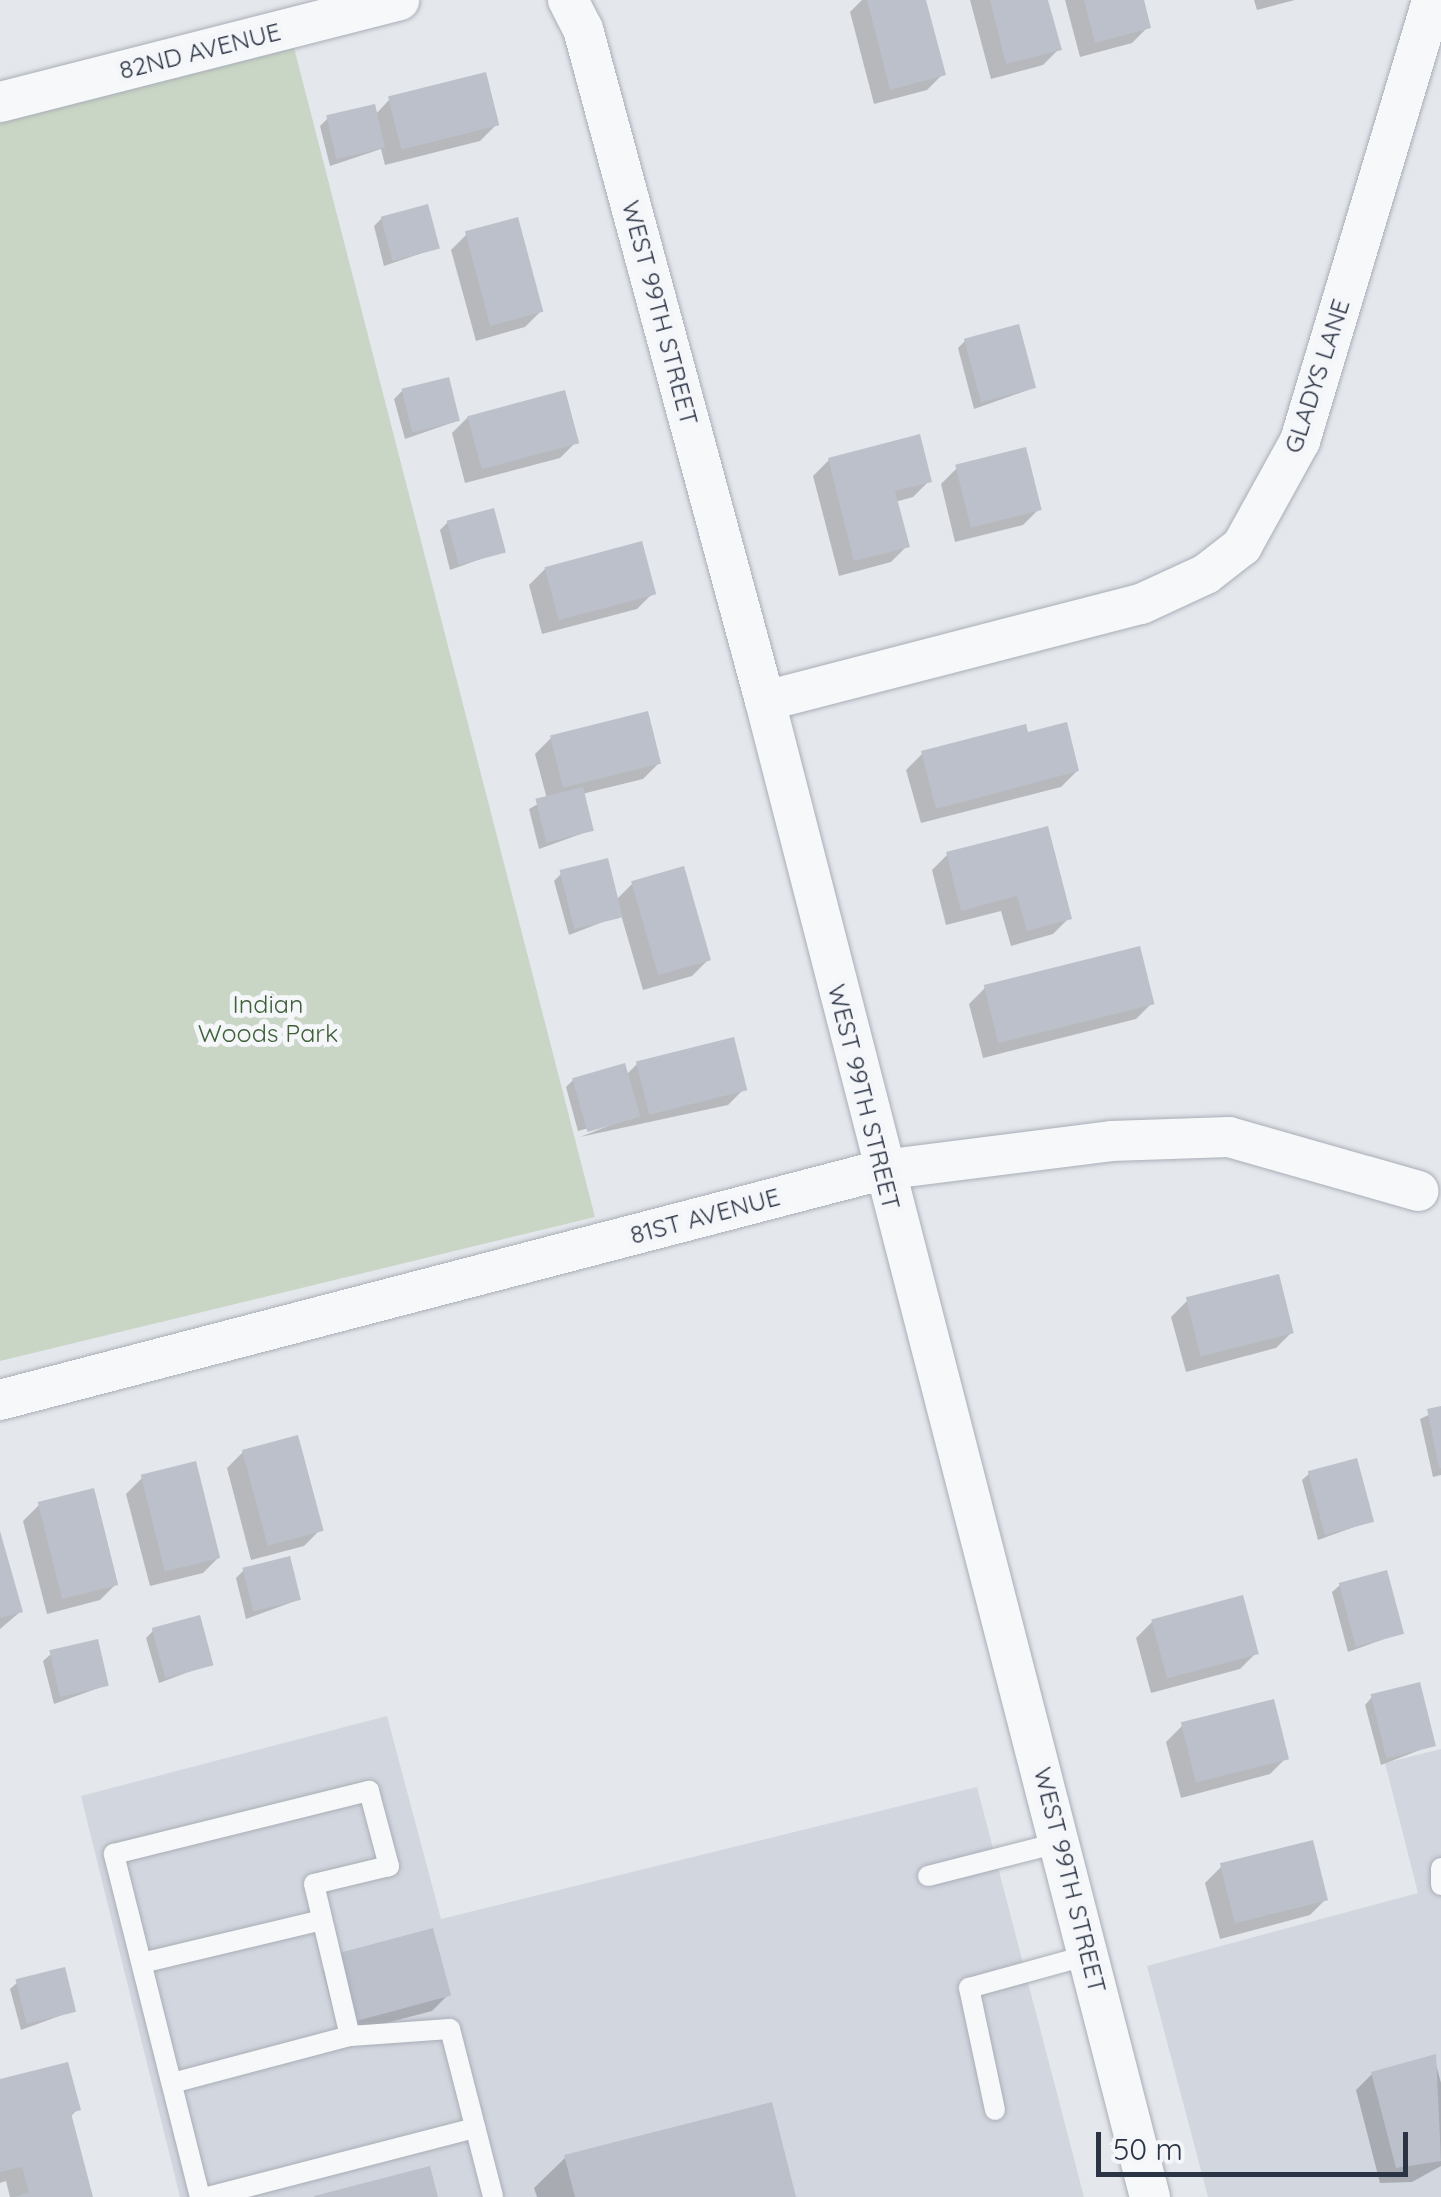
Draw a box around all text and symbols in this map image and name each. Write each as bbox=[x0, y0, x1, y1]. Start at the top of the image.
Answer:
street label: 82ND AVENUE bbox=[116, 16, 284, 86]
street label: WEST 99TH STREET bbox=[616, 197, 704, 429]
street label: GLADYS LANE bbox=[1278, 295, 1356, 457]
street label: WEST 99TH STREET bbox=[821, 981, 907, 1213]
park label: Indian Woods Park bbox=[198, 990, 338, 1049]
street label: 81ST AVENUE bbox=[627, 1182, 783, 1250]
street label: WEST 99TH STREET bbox=[1027, 1764, 1113, 1996]
scale bar bbox=[1101, 2112, 1414, 2174]
text: 50 m bbox=[1113, 2130, 1183, 2168]

